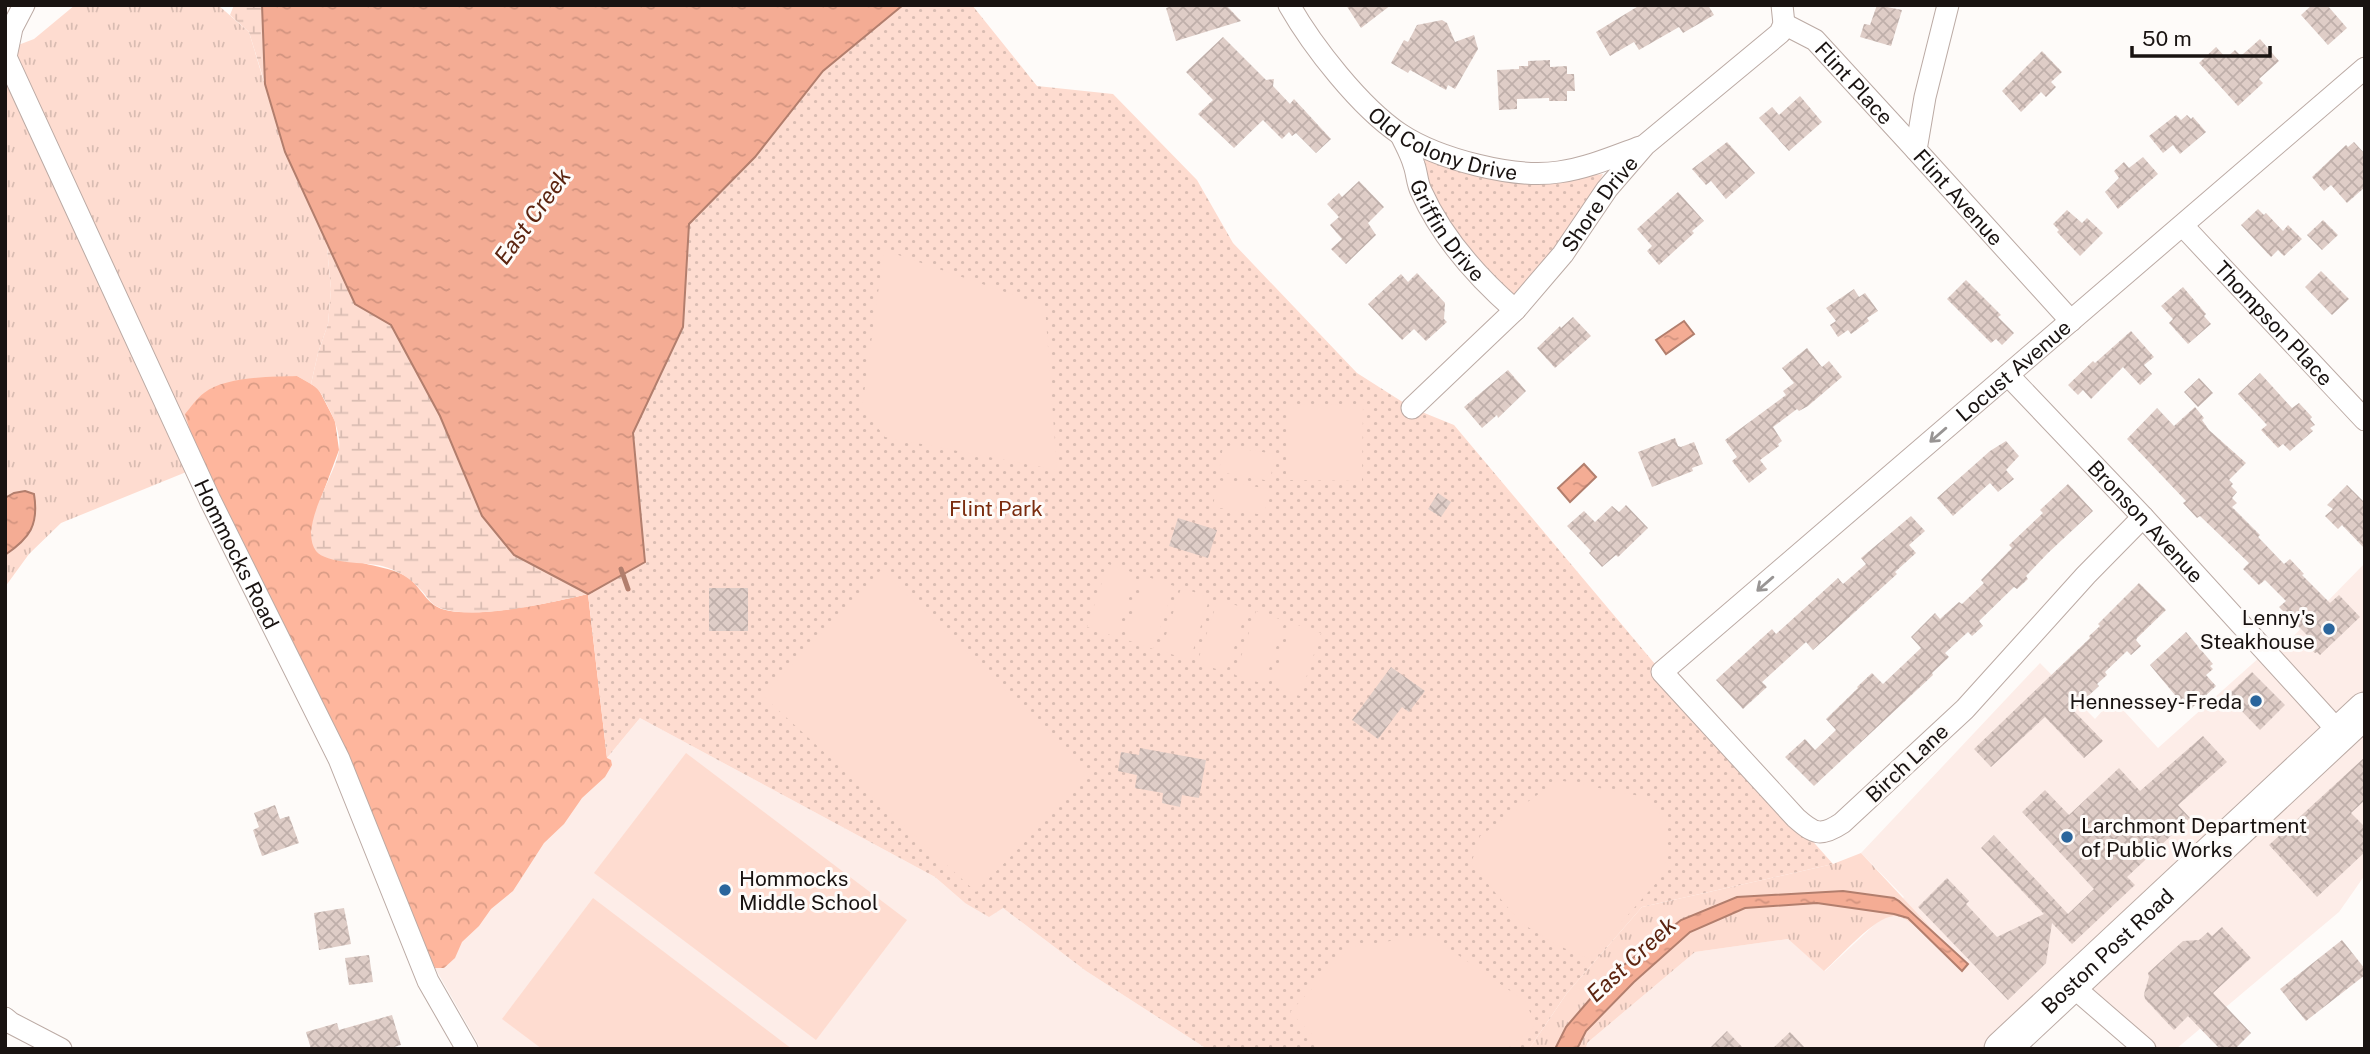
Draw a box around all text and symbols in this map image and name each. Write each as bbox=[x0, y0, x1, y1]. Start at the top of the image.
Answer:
scale bar bbox=[2132, 14, 2270, 58]
text: 50 m bbox=[2142, 26, 2192, 51]
street label: Flint Place bbox=[1810, 36, 1899, 129]
street label: Old Colony Drive bbox=[1363, 102, 1519, 185]
street label: Flint Avenue bbox=[1909, 144, 2009, 250]
street label: Shore Drive bbox=[1556, 150, 1643, 257]
water label: East Creek bbox=[488, 162, 576, 269]
street label: Griffin Drive bbox=[1405, 176, 1490, 286]
street label: Thompson Place bbox=[2210, 256, 2338, 390]
street label: Locust Avenue bbox=[1951, 314, 2076, 426]
one-way arrow bbox=[1929, 427, 1947, 443]
street label: Bronson Avenue bbox=[2083, 455, 2209, 588]
street label: Hommocks Road bbox=[189, 475, 285, 633]
park label: Flint Park bbox=[949, 496, 1043, 521]
one-way arrow bbox=[1757, 576, 1775, 592]
place label: Lenny's Steakhouse bbox=[2200, 605, 2315, 654]
marker: Lenny's Steakhouse bbox=[2321, 621, 2337, 637]
place label: Hennessey-Freda bbox=[2070, 689, 2242, 714]
marker: Hennessey-Freda bbox=[2248, 693, 2264, 709]
street label: Birch Lane bbox=[1861, 719, 1953, 807]
place label: Larchmont Department of Public Works bbox=[2081, 813, 2307, 862]
marker: Larchmont Department of Public Works bbox=[2059, 829, 2075, 845]
place label: Hommocks Middle School bbox=[739, 866, 878, 915]
marker: Hommocks Middle School bbox=[717, 882, 733, 898]
street label: Boston Post Road bbox=[2036, 883, 2179, 1018]
water label: East Creek bbox=[1581, 911, 1682, 1007]

